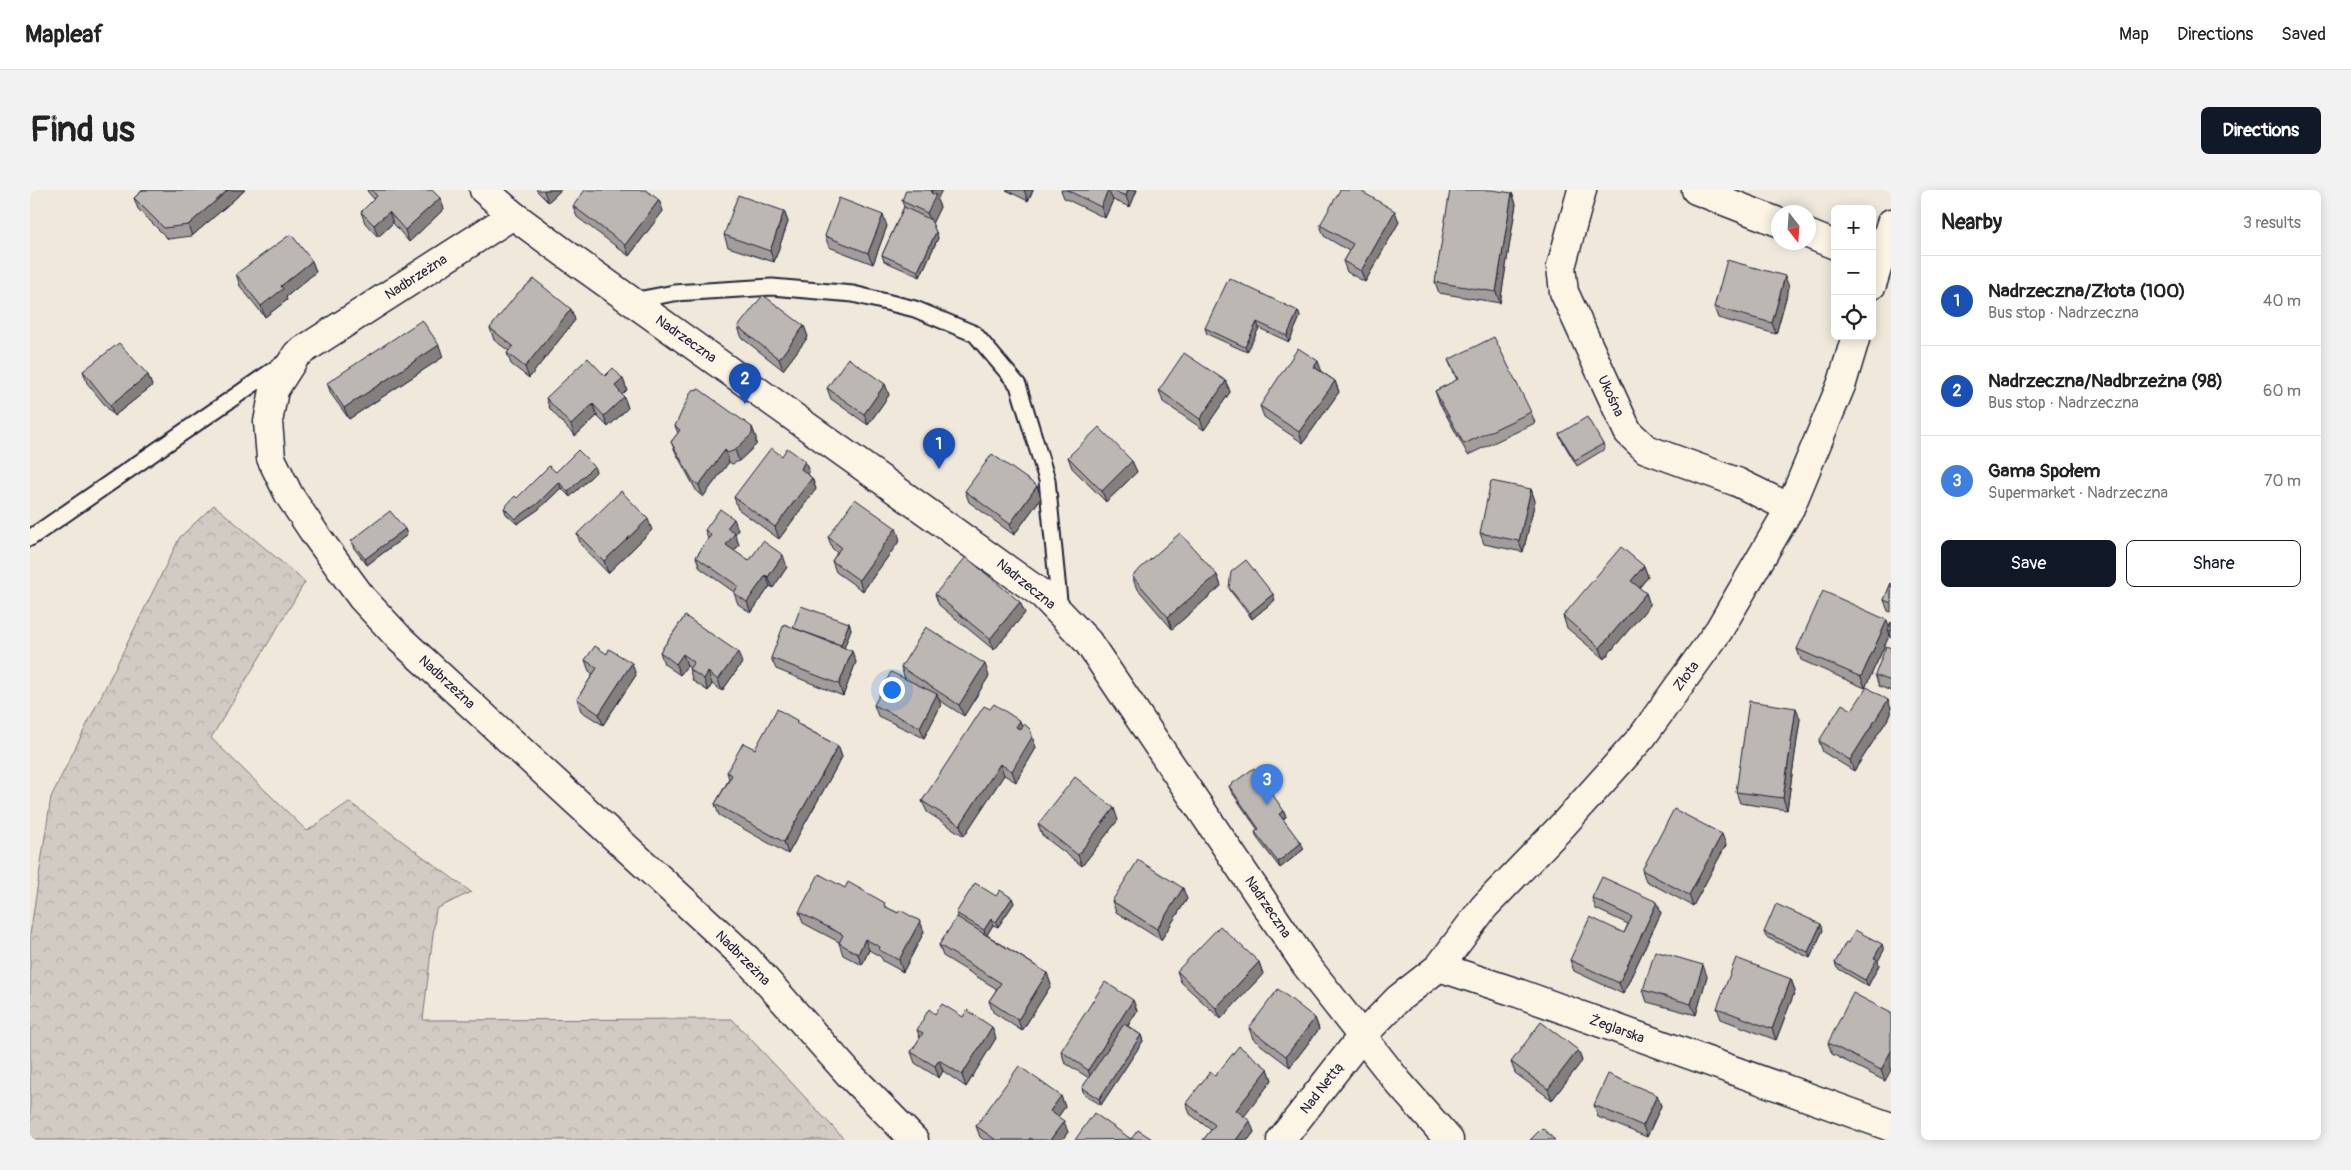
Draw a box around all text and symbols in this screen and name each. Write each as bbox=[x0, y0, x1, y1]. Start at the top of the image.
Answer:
text: Mapleaf bbox=[25, 20, 103, 49]
text: Map bbox=[2119, 23, 2149, 46]
text: Directions bbox=[2177, 23, 2253, 46]
text: Saved bbox=[2281, 23, 2326, 46]
button: Directions bbox=[2201, 107, 2321, 154]
text: Find us bbox=[30, 108, 135, 152]
north arrow bbox=[1771, 205, 1816, 250]
map controls bbox=[1831, 205, 1876, 340]
button: + bbox=[1831, 205, 1876, 250]
text: Nearby bbox=[1941, 209, 2002, 236]
text: 3 results bbox=[2243, 213, 2301, 233]
button: − bbox=[1831, 250, 1876, 295]
street label: Nadbrzeżna bbox=[382, 251, 450, 303]
text: Nadrzeczna/Złota (100) bbox=[1988, 279, 2186, 303]
text: 1 bbox=[1954, 291, 1960, 311]
text: 40 m bbox=[2263, 291, 2301, 311]
button: locate bbox=[1831, 295, 1876, 340]
text: Bus stop · Nadrzeczna bbox=[1988, 303, 2139, 323]
street label: Nadrzeczna bbox=[652, 312, 720, 366]
pin: 2 bbox=[729, 363, 761, 404]
text: Nadrzeczna/Nadbrzeżna (98) bbox=[1988, 369, 2223, 393]
street label: Ukośna bbox=[1594, 373, 1628, 419]
text: 2 bbox=[1953, 381, 1961, 401]
text: 60 m bbox=[2263, 381, 2301, 401]
text: Bus stop · Nadrzeczna bbox=[1988, 393, 2139, 413]
pin: 1 bbox=[923, 428, 955, 469]
text: Gama Społem bbox=[1988, 459, 2100, 483]
text: 3 bbox=[1953, 471, 1961, 491]
text: 70 m bbox=[2264, 471, 2301, 491]
text: Supermarket · Nadrzeczna bbox=[1988, 483, 2168, 503]
button: Save bbox=[1941, 540, 2116, 587]
button: Share bbox=[2126, 540, 2301, 587]
street label: Nadrzeczna bbox=[993, 555, 1059, 613]
street label: Nadbrzeżna bbox=[415, 652, 479, 712]
street label: Złota bbox=[1670, 658, 1702, 694]
your location bbox=[879, 677, 905, 703]
pin: 3 bbox=[1251, 764, 1283, 805]
street label: Nadrzeczna bbox=[1241, 873, 1295, 941]
street label: Nadbrzeżna bbox=[712, 927, 774, 989]
street label: Żeglarska bbox=[1587, 1011, 1647, 1047]
street label: Nad Nettą bbox=[1297, 1059, 1347, 1117]

